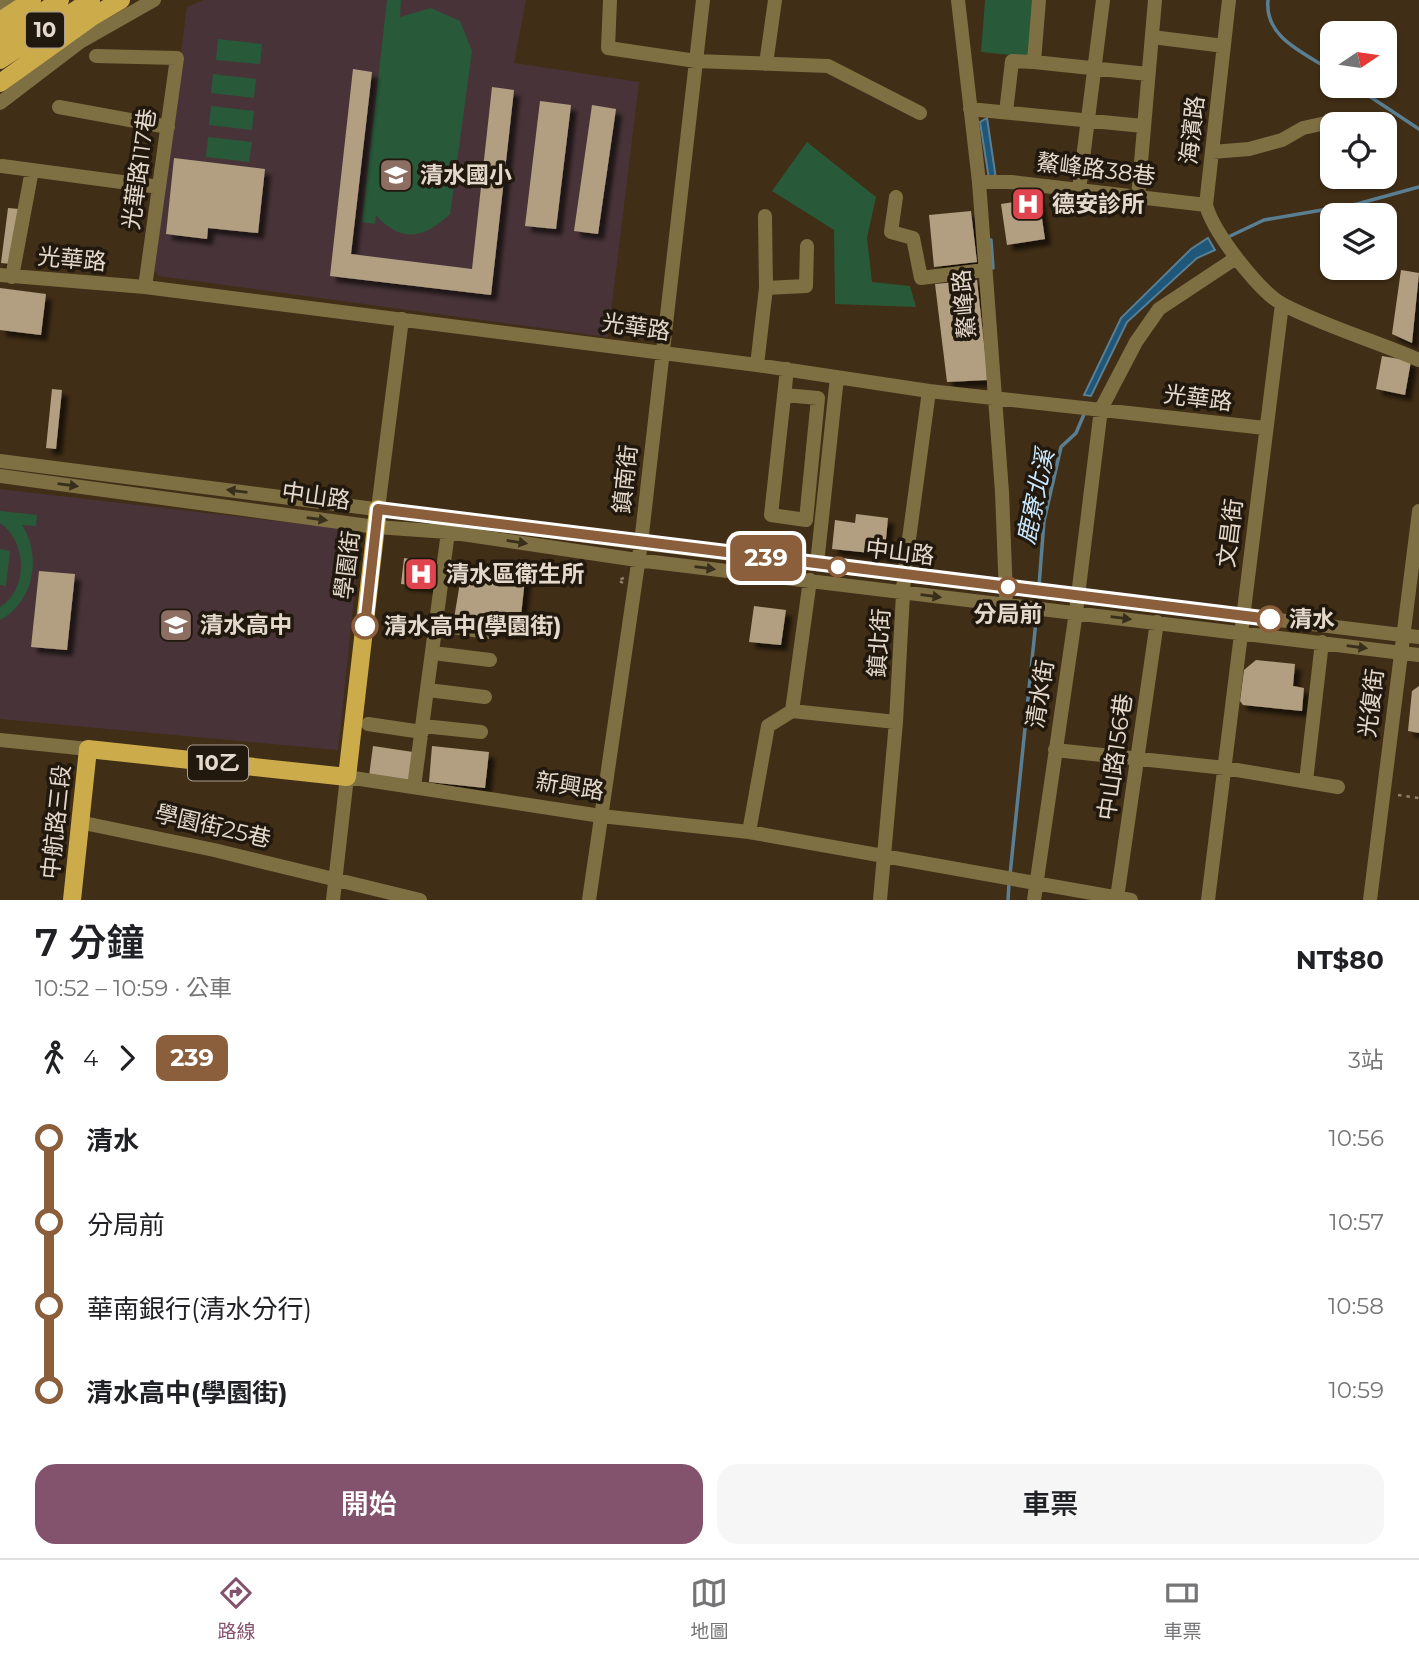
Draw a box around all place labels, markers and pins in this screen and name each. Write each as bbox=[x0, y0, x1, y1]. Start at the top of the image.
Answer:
school or university icon: 清水國小 bbox=[377, 156, 415, 194]
place label: 清水國小 bbox=[420, 161, 512, 189]
hospital icon: 德安診所 bbox=[1009, 185, 1047, 223]
place label: 德安診所 bbox=[1052, 190, 1144, 218]
hospital icon: 清水區衛生所 bbox=[402, 555, 440, 593]
unlabelled marker bbox=[828, 557, 848, 577]
place label: 清水區衛生所 bbox=[446, 560, 584, 588]
marker: 分局前 bbox=[998, 577, 1018, 597]
place label: 分局前 bbox=[974, 600, 1043, 628]
place label: 清水 bbox=[1289, 605, 1335, 633]
school or university icon: 清水高中 bbox=[157, 606, 195, 644]
marker: 清水 bbox=[1257, 606, 1283, 632]
place label: 清水高中 bbox=[200, 611, 292, 639]
place label: 清水高中(學園街) bbox=[384, 612, 561, 640]
marker: 清水高中(學園街) bbox=[352, 613, 378, 639]

